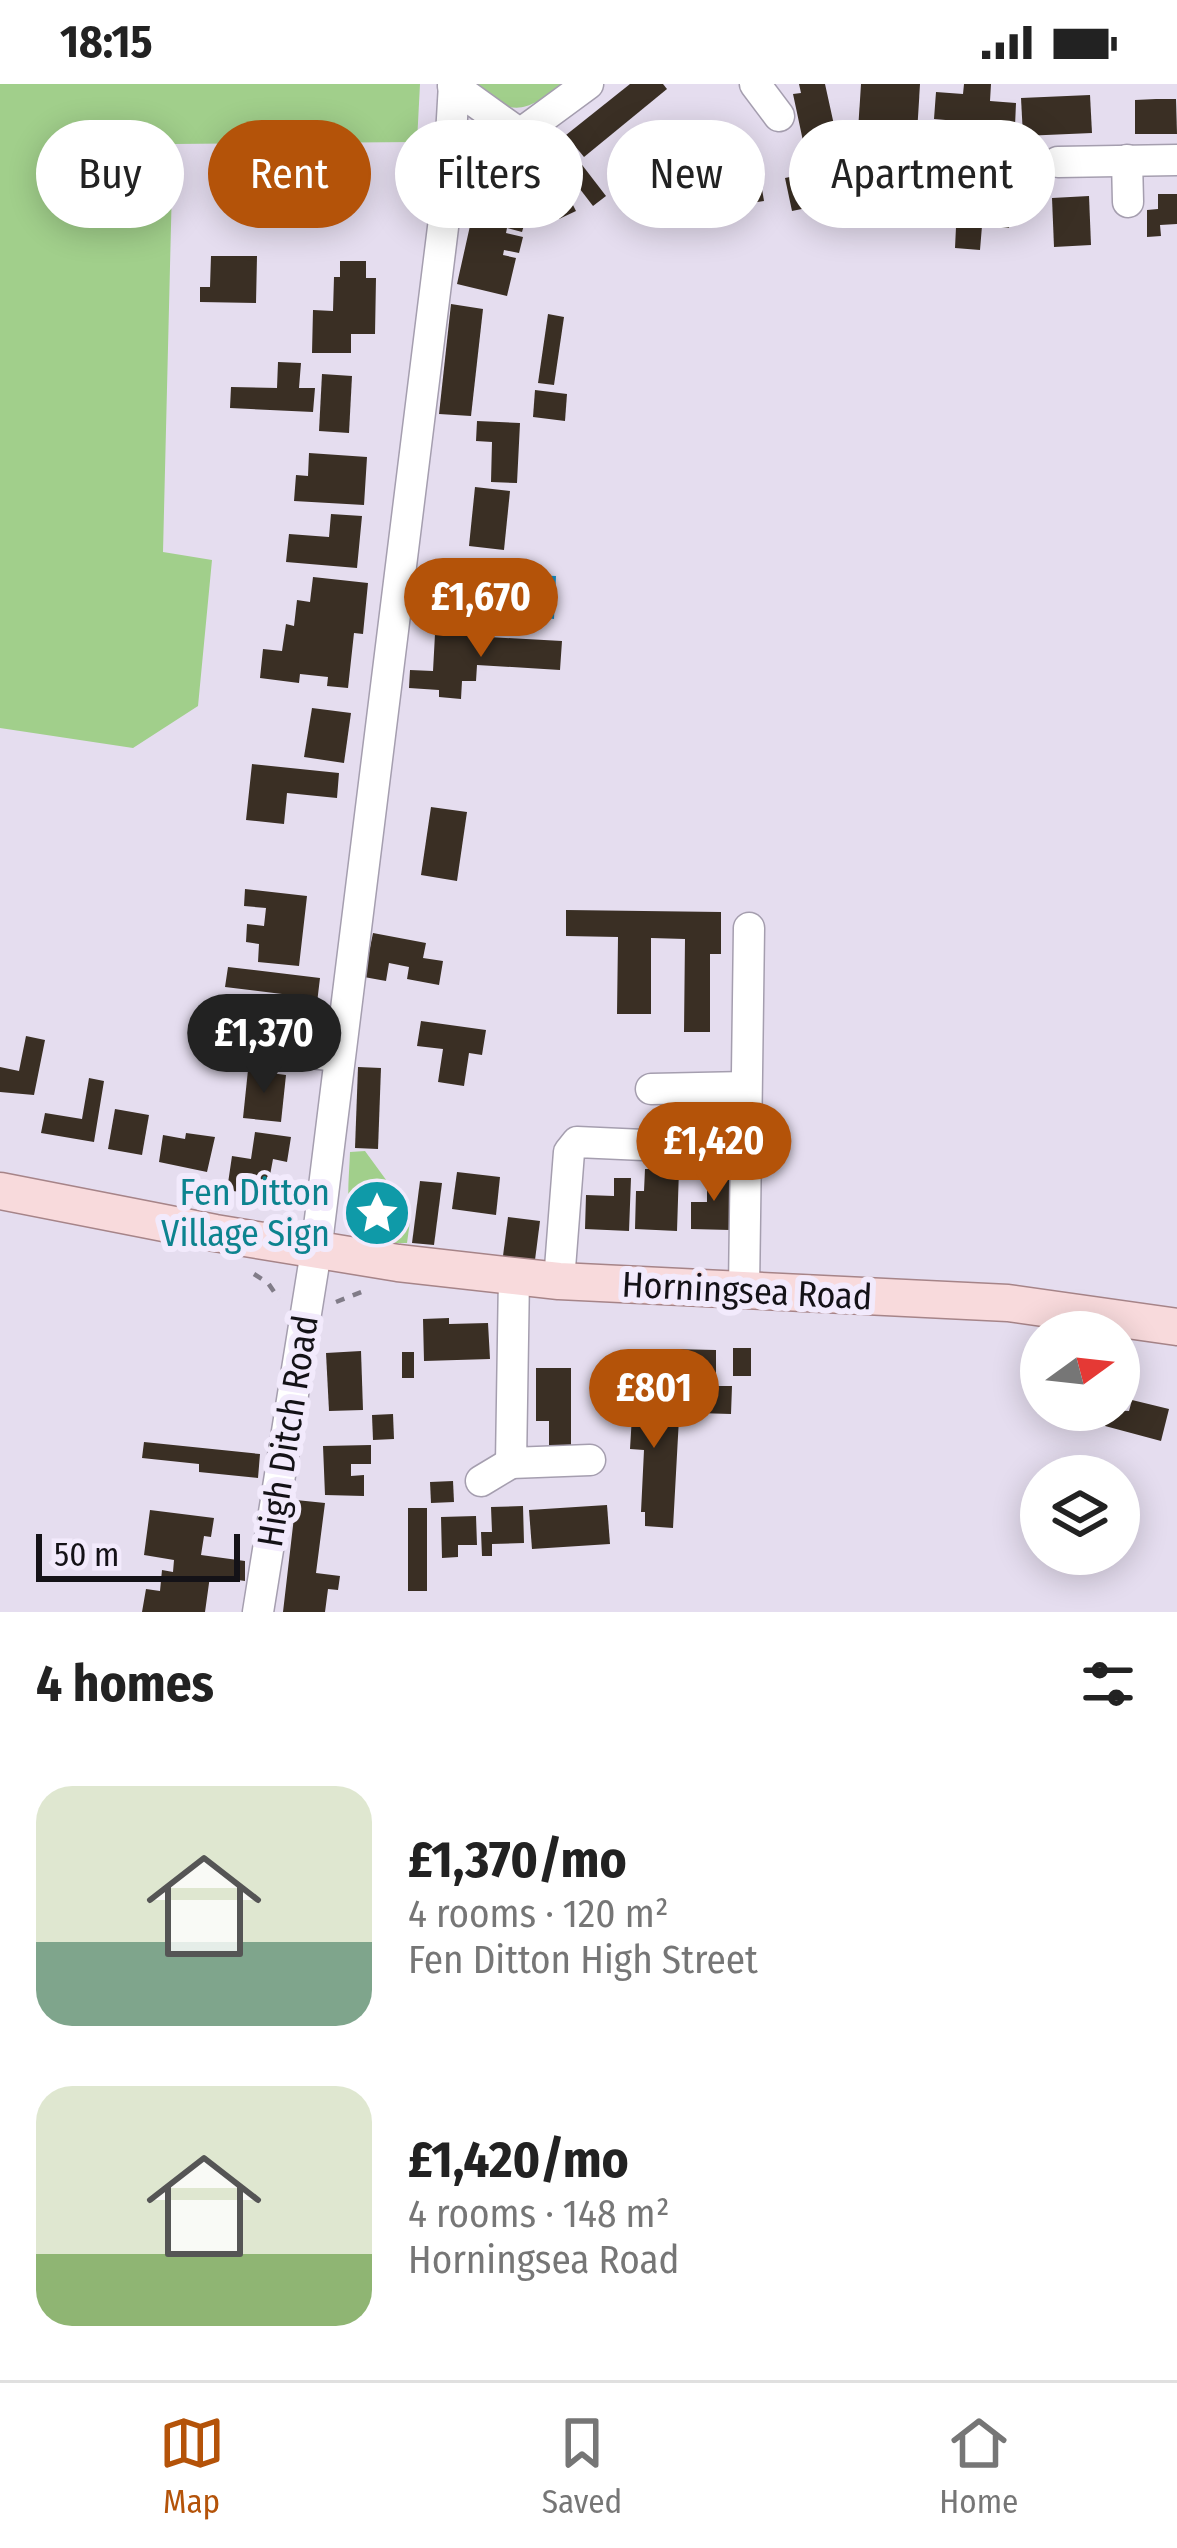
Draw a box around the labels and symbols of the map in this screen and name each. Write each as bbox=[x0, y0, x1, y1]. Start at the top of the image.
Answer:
pin: £1,670 bbox=[383, 558, 579, 660]
pin: £1,370 bbox=[166, 994, 362, 1096]
pin: £1,420 bbox=[616, 1102, 812, 1204]
place label: Fen Ditton Village Sign bbox=[161, 1171, 330, 1256]
place icon: Fen Ditton Village Sign bbox=[342, 1178, 412, 1248]
street label: Horningsea Road bbox=[621, 1262, 873, 1320]
north arrow bbox=[1020, 1311, 1140, 1431]
street label: High Ditch Road bbox=[248, 1312, 328, 1550]
pin: £801 bbox=[583, 1349, 725, 1451]
scale bar bbox=[36, 1528, 240, 1581]

